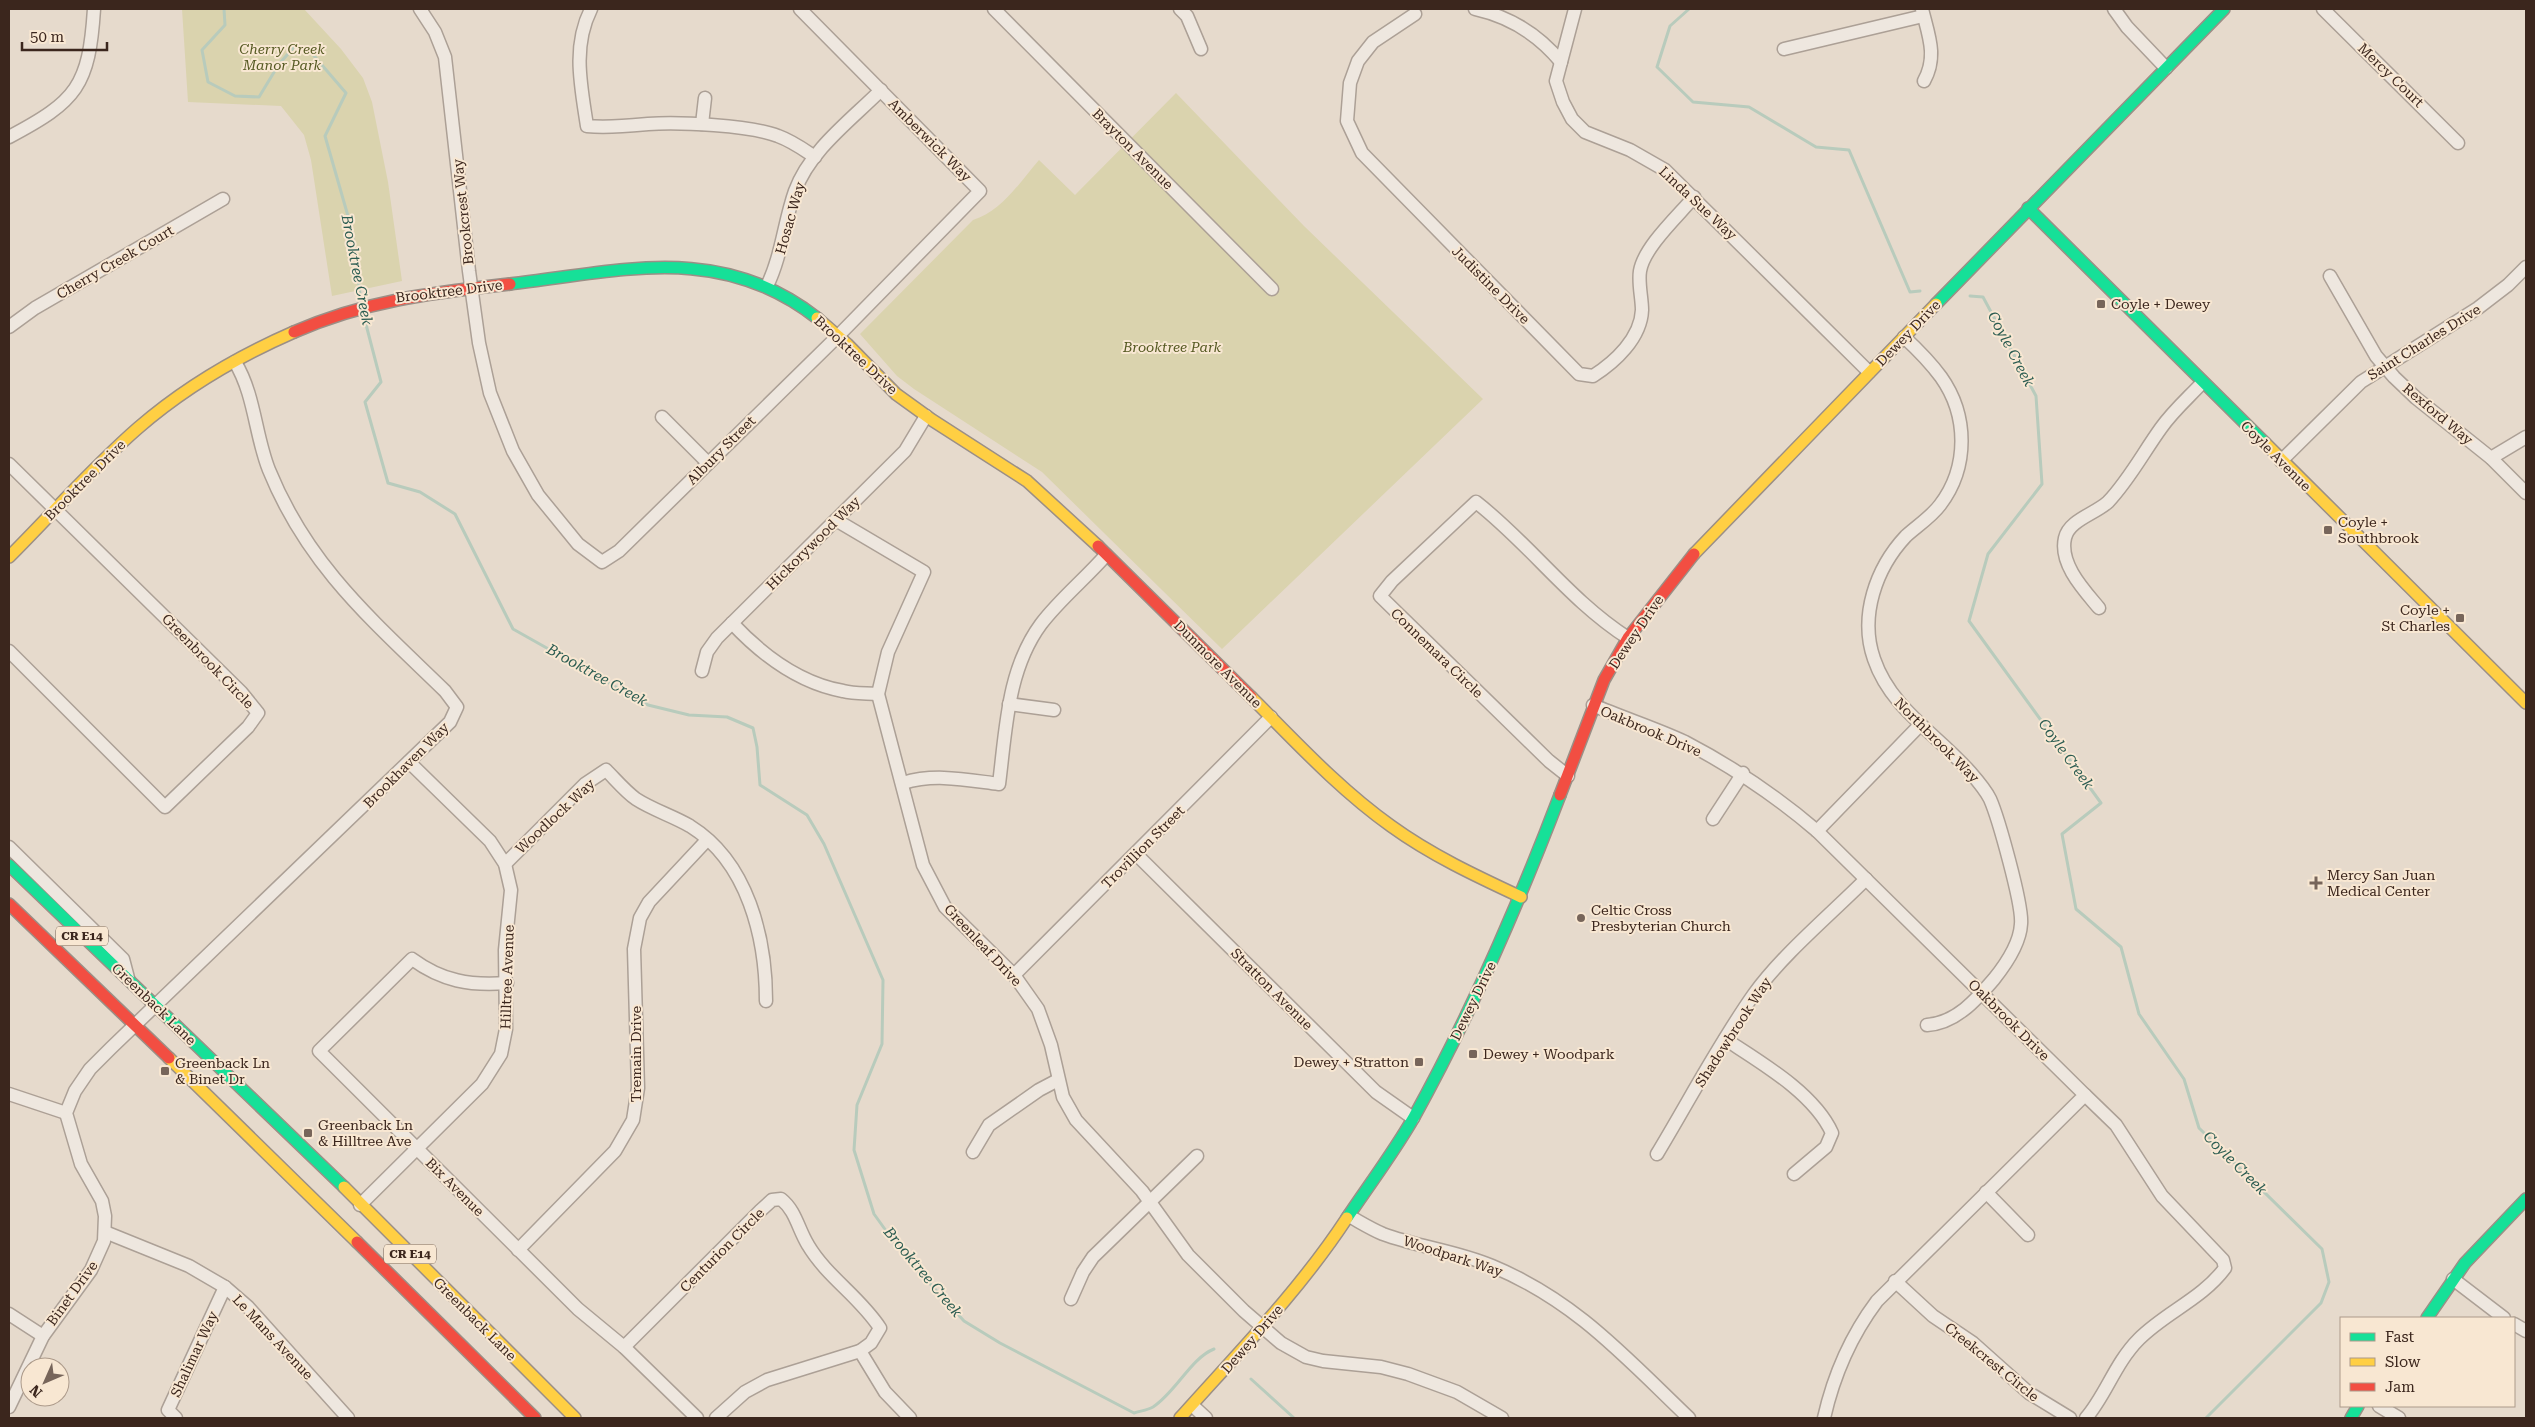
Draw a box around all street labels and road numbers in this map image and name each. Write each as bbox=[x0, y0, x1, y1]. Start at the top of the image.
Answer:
street label: Mercy Court bbox=[2355, 40, 2427, 110]
street label: Amberwick Way bbox=[885, 95, 975, 185]
street label: Brayton Avenue bbox=[1089, 105, 1177, 193]
street label: Brookcrest Way bbox=[449, 158, 477, 266]
street label: Linda Sue Way bbox=[1656, 163, 1741, 243]
street label: Hosac Way bbox=[772, 179, 808, 256]
street label: Cherry Creek Court bbox=[54, 222, 176, 302]
street label: Judistine Drive bbox=[1449, 243, 1533, 327]
street label: Brooktree Drive bbox=[395, 276, 504, 305]
street label: Dewey Drive bbox=[1872, 296, 1944, 369]
street label: Saint Charles Drive bbox=[2365, 301, 2484, 383]
street label: Brooktree Drive bbox=[811, 313, 901, 398]
street label: Rexford Way bbox=[2400, 380, 2477, 448]
street label: Albury Street bbox=[683, 412, 759, 488]
street label: Coyle Avenue bbox=[2238, 418, 2315, 495]
street label: Brooktree Drive bbox=[41, 436, 129, 524]
street label: Hickorywood Way bbox=[763, 492, 864, 593]
street label: Dewey Drive bbox=[1605, 592, 1667, 672]
street label: Connemara Circle bbox=[1388, 605, 1487, 701]
street label: Greenbrook Circle bbox=[159, 610, 257, 712]
street label: Dunmore Avenue bbox=[1171, 617, 1265, 711]
street label: Northbrook Way bbox=[1891, 694, 1983, 786]
street label: Oakbrook Drive bbox=[1598, 703, 1704, 760]
street label: Brookhaven Way bbox=[360, 718, 453, 811]
street label: Woodlock Way bbox=[512, 775, 598, 857]
street label: Trovillion Street bbox=[1098, 802, 1188, 892]
street label: Greenleaf Drive bbox=[941, 901, 1025, 989]
street label: Hilltree Avenue bbox=[497, 924, 517, 1030]
road number: CR E14 bbox=[56, 926, 108, 946]
street label: Stratton Avenue bbox=[1228, 945, 1316, 1033]
street label: Dewey Drive bbox=[1447, 959, 1499, 1043]
street label: Greenback Lane bbox=[109, 960, 200, 1048]
street label: Shadowbrook Way bbox=[1692, 974, 1775, 1090]
street label: Oakbrook Drive bbox=[1965, 976, 2053, 1064]
street label: Tremain Drive bbox=[628, 1005, 644, 1102]
street label: Bix Avenue bbox=[423, 1155, 488, 1220]
street label: Centurion Circle bbox=[677, 1204, 768, 1295]
street label: Woodpark Way bbox=[1401, 1232, 1505, 1280]
road number: CR E14 bbox=[384, 1244, 436, 1264]
street label: Binet Drive bbox=[43, 1257, 101, 1328]
street label: Greenback Lane bbox=[430, 1274, 520, 1364]
street label: Le Mans Avenue bbox=[230, 1291, 317, 1383]
street label: Dewey Drive bbox=[1218, 1301, 1286, 1377]
street label: Shalimar Way bbox=[167, 1308, 221, 1399]
street label: Creekcrest Circle bbox=[1942, 1319, 2042, 1405]

